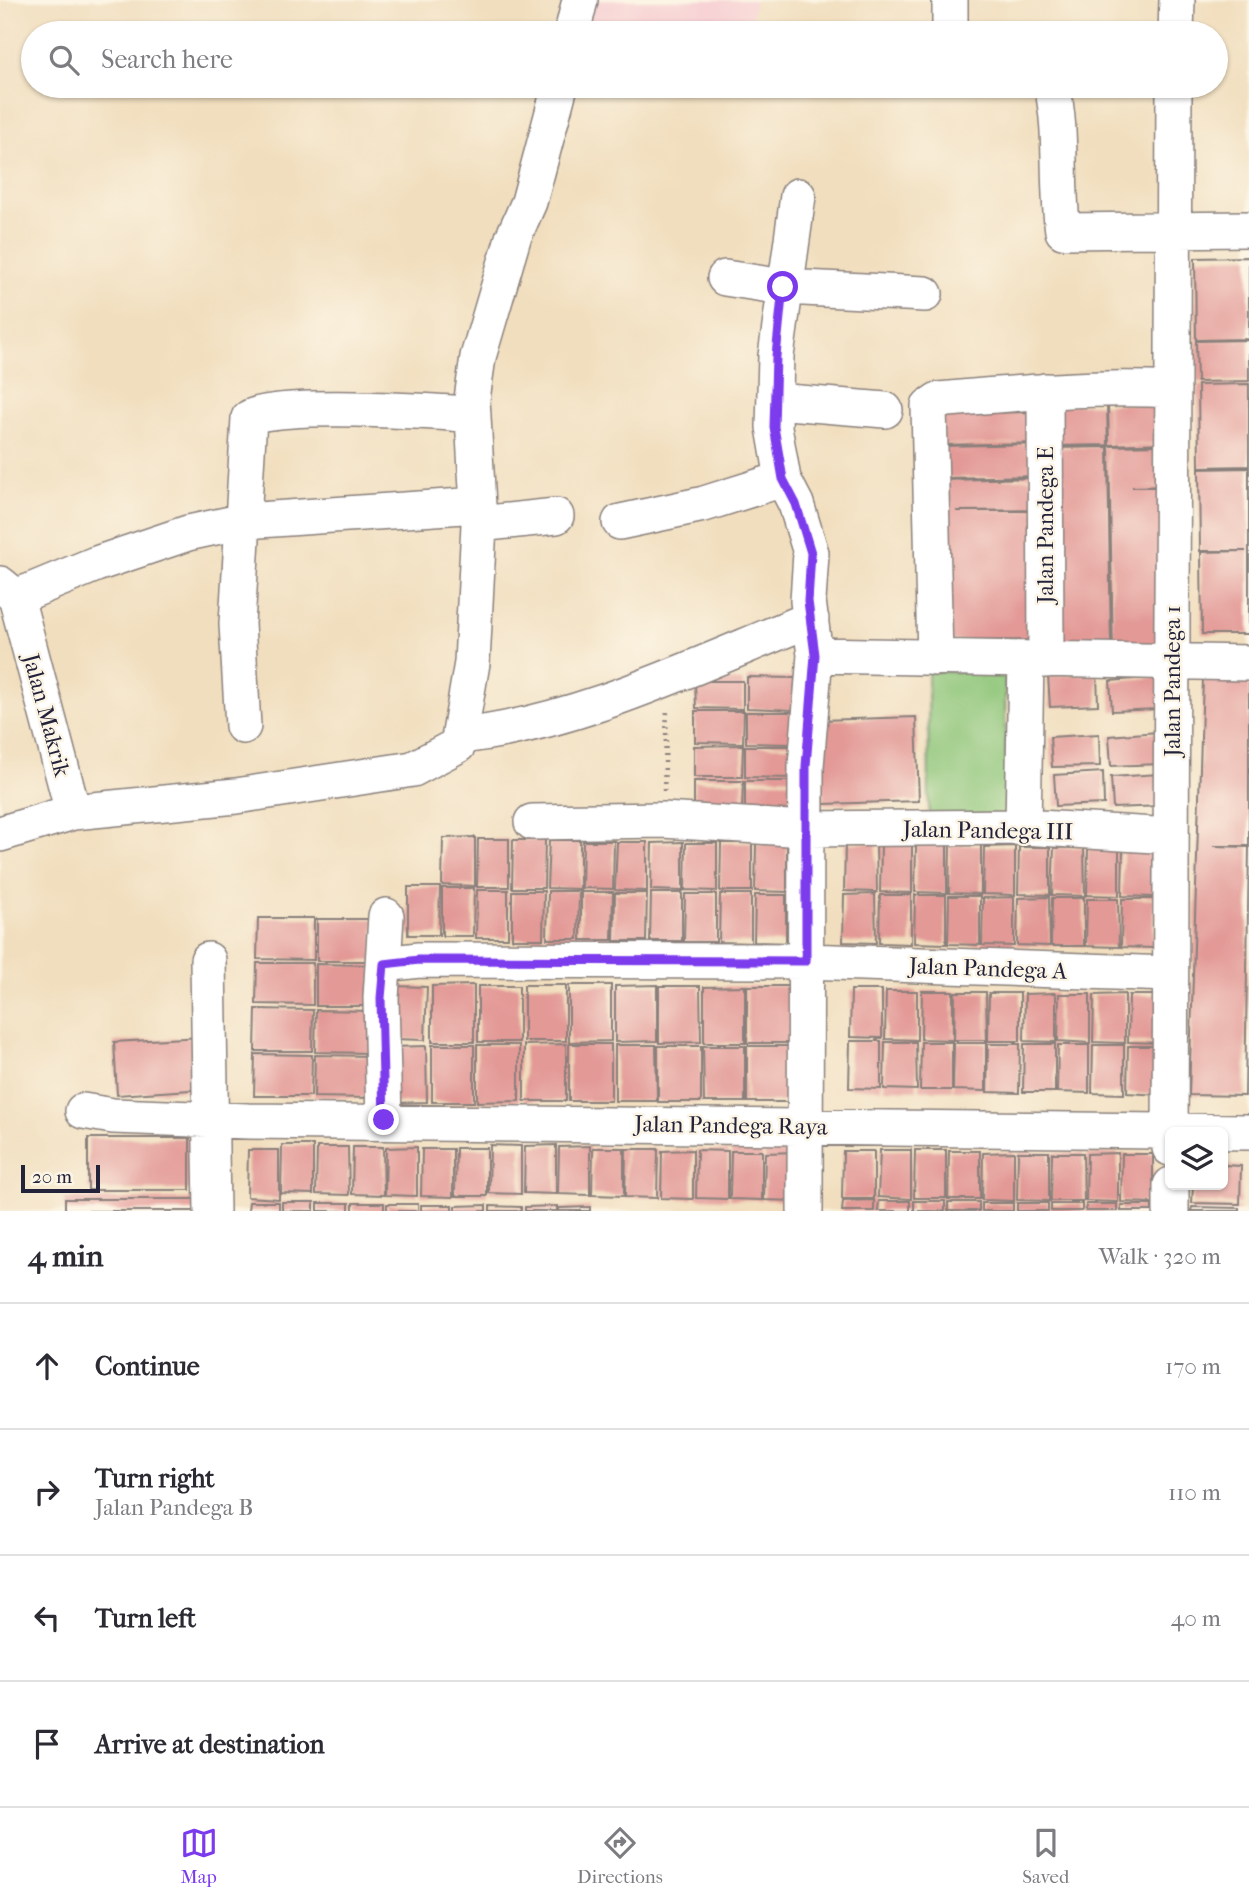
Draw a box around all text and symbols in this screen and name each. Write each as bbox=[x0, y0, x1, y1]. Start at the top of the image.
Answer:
search box bbox=[21, 21, 1228, 98]
icon: search bbox=[45, 41, 83, 79]
text: Search here bbox=[101, 44, 233, 75]
route start bbox=[767, 271, 798, 302]
street label: Jalan Pandega E bbox=[1032, 446, 1059, 606]
street label: Jalan Pandega 1 bbox=[1159, 605, 1186, 759]
street label: Jalan Makrik bbox=[17, 649, 76, 781]
street label: Jalan Pandega III bbox=[901, 815, 1073, 845]
street label: Jalan Pandega A bbox=[906, 952, 1069, 985]
route end bbox=[368, 1104, 399, 1135]
street label: Jalan Pandega Raya bbox=[632, 1110, 828, 1141]
map controls bbox=[1165, 1127, 1228, 1190]
button: layers bbox=[1165, 1127, 1228, 1190]
scale bar bbox=[21, 1162, 100, 1194]
text: 20 m bbox=[32, 1166, 72, 1188]
text: 4 min bbox=[28, 1239, 103, 1274]
text: Walk · 320 m bbox=[1099, 1243, 1221, 1270]
icon: ahead bbox=[28, 1347, 66, 1385]
text: Continue bbox=[95, 1351, 200, 1382]
text: 170 m bbox=[1165, 1353, 1221, 1380]
text: Turn right bbox=[95, 1463, 215, 1494]
icon: right bbox=[28, 1473, 66, 1511]
text: 110 m bbox=[1168, 1479, 1221, 1506]
text: Jalan Pandega B bbox=[95, 1494, 253, 1521]
icon: left bbox=[28, 1599, 66, 1637]
text: Turn left bbox=[95, 1603, 196, 1634]
text: 40 m bbox=[1171, 1605, 1221, 1632]
icon: arrive bbox=[28, 1725, 66, 1763]
text: Arrive at destination bbox=[95, 1729, 325, 1760]
tab: Map bbox=[180, 1824, 218, 1888]
tab: Directions bbox=[577, 1824, 663, 1888]
tab: Saved bbox=[1022, 1824, 1069, 1888]

